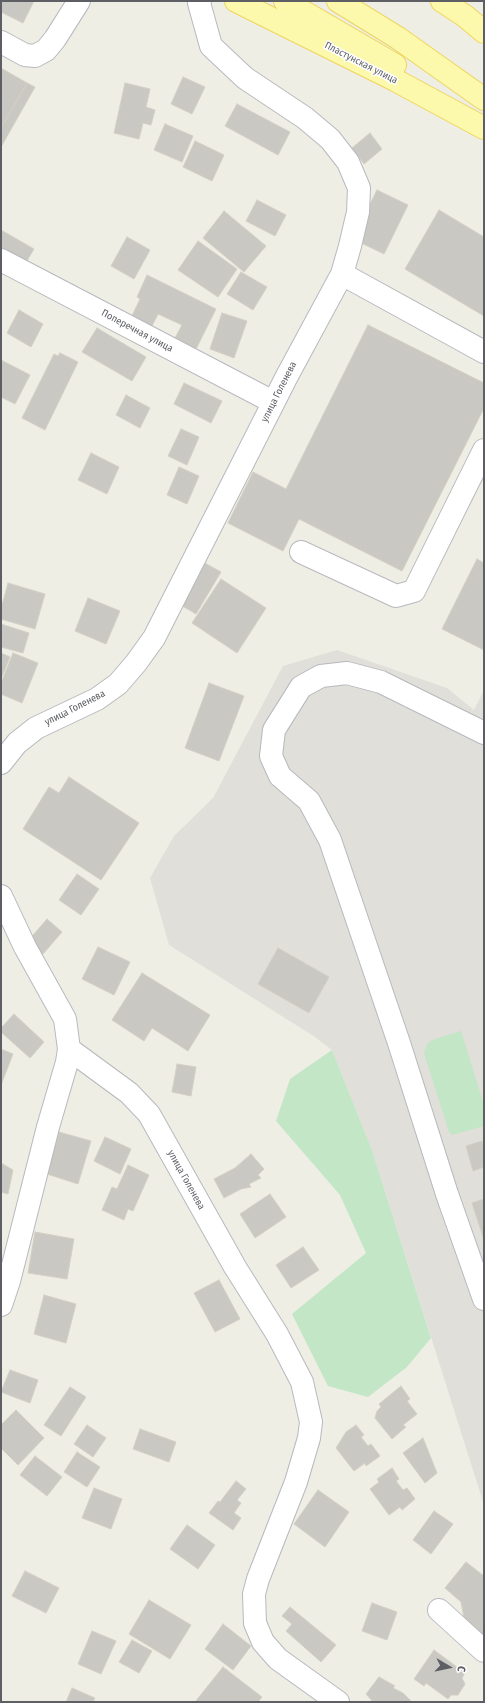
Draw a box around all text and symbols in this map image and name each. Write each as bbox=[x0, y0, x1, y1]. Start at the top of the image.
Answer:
street label: Пластунская улица bbox=[323, 39, 399, 87]
street label: Поперечная улица bbox=[99, 307, 175, 355]
street label: улица Голенева bbox=[259, 360, 299, 424]
street label: улица Голенева bbox=[43, 688, 107, 728]
street label: улица Голенева bbox=[165, 1148, 207, 1212]
north arrow bbox=[429, 1647, 469, 1687]
text: С bbox=[454, 1665, 468, 1673]

